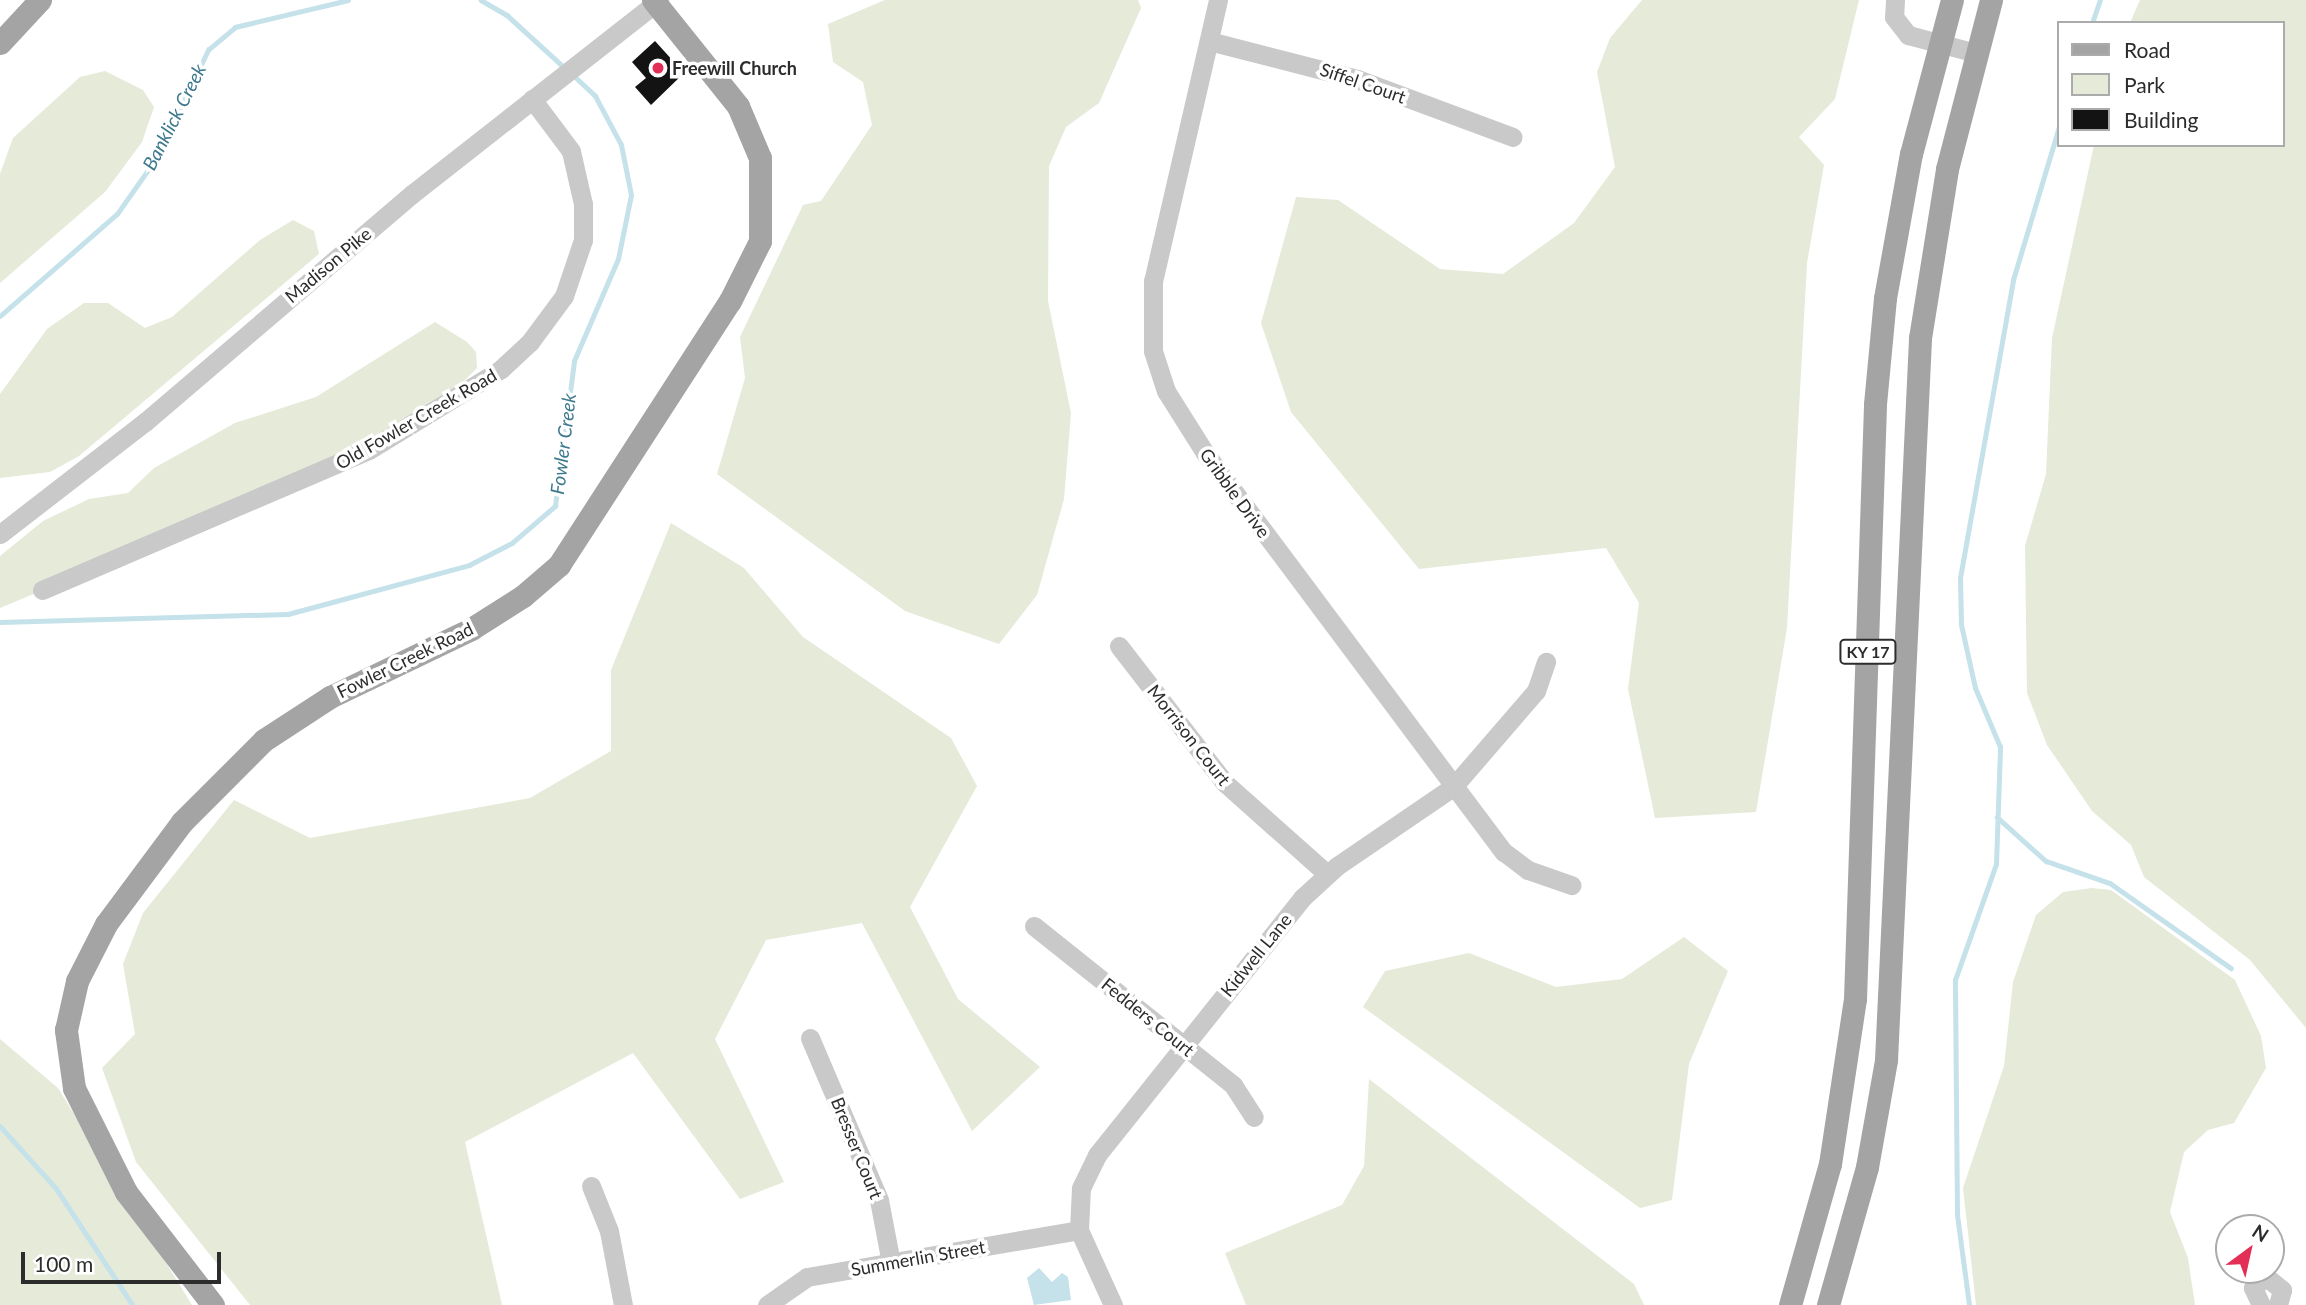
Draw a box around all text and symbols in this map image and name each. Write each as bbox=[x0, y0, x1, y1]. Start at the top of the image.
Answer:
legend bbox=[2058, 21, 2285, 147]
text: Road bbox=[2124, 37, 2171, 62]
place label: Freewill Church bbox=[672, 57, 797, 79]
street label: Siffel Court bbox=[1317, 58, 1409, 108]
water label: Banklick Creek bbox=[138, 60, 210, 174]
marker: Freewill Church bbox=[650, 60, 666, 76]
text: Park bbox=[2124, 72, 2165, 97]
text: Building bbox=[2124, 107, 2199, 132]
street label: Madison Pike bbox=[281, 223, 375, 307]
street label: Old Fowler Creek Road bbox=[332, 364, 500, 474]
water label: Fowler Creek bbox=[545, 392, 581, 496]
street label: Gribble Drive bbox=[1195, 444, 1275, 542]
street label: Fowler Creek Road bbox=[333, 618, 477, 702]
road number: KY 17 bbox=[1838, 639, 1898, 664]
street label: Morrison Court bbox=[1143, 680, 1235, 790]
street label: Kidwell Lane bbox=[1216, 909, 1296, 1001]
street label: Fedders Court bbox=[1097, 973, 1199, 1061]
street label: Bresser Court bbox=[827, 1094, 887, 1202]
north arrow bbox=[2215, 1214, 2285, 1284]
text: N bbox=[2248, 1219, 2273, 1246]
street label: Summerlin Street bbox=[849, 1236, 987, 1280]
scale bar bbox=[24, 1238, 224, 1282]
text: 100 m bbox=[34, 1251, 93, 1276]

